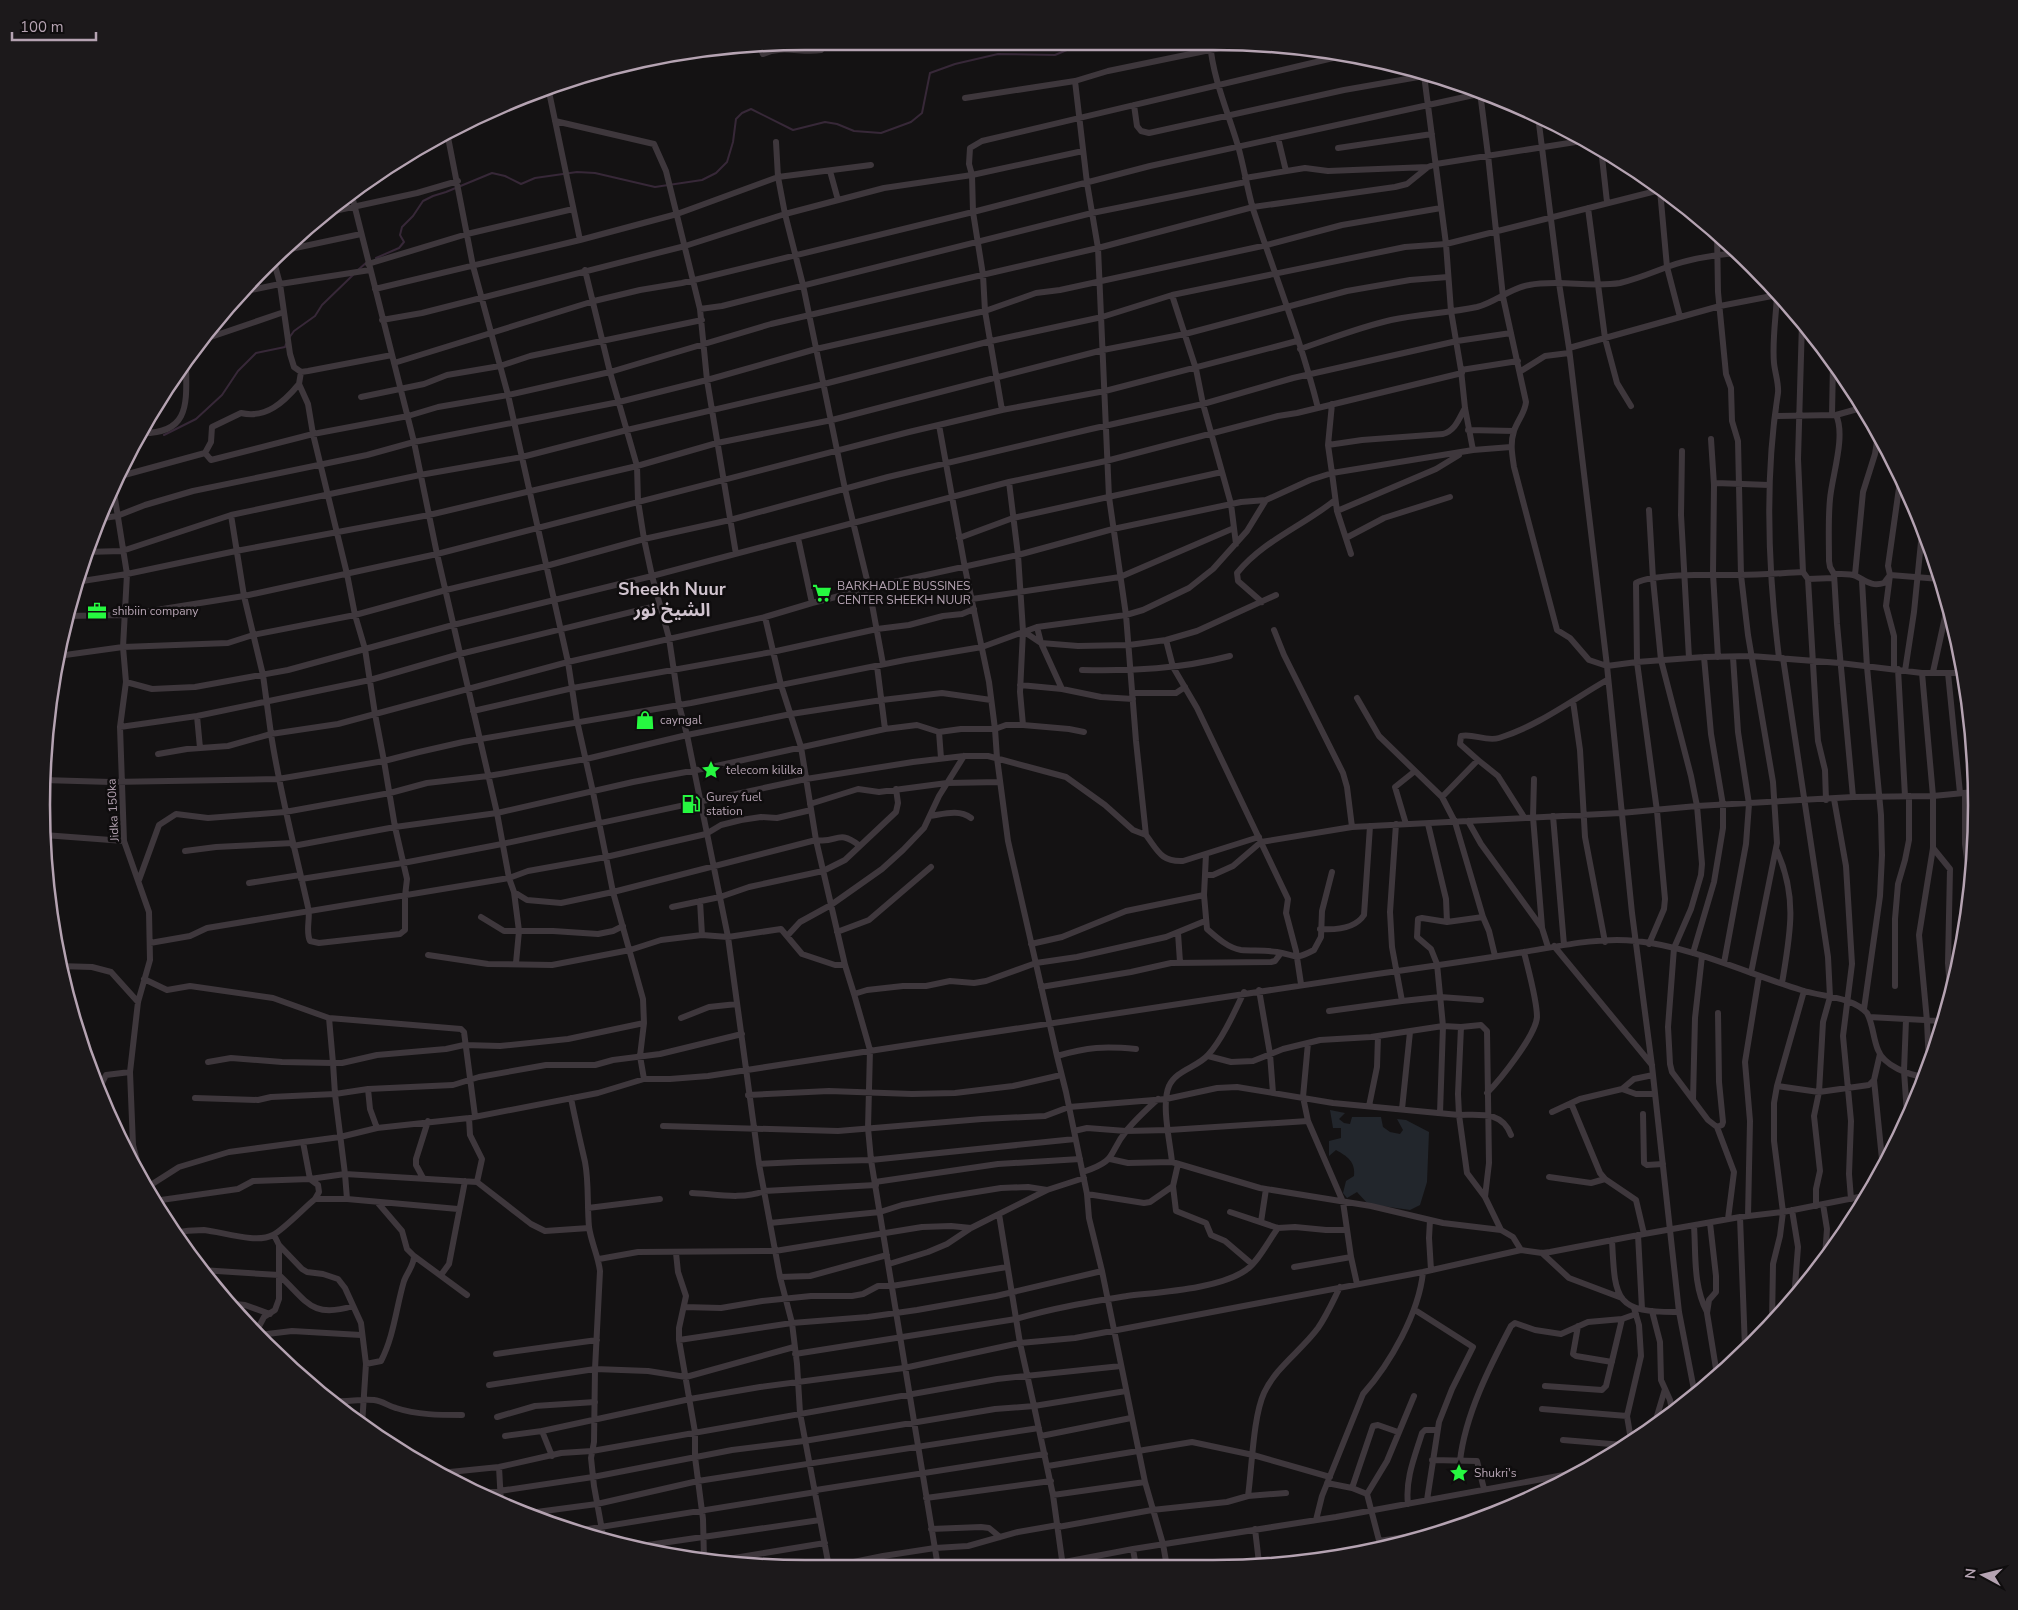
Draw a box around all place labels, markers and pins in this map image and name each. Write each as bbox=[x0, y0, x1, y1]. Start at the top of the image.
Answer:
place label: BARKHADLE BUSSINES CENTER SHEEKH NUUR bbox=[837, 578, 971, 608]
supermarket icon: BARKHADLE BUSSINES CENTER SHEEKH NUUR bbox=[811, 582, 833, 604]
office icon: shibiin company bbox=[86, 600, 108, 622]
place label: shibiin company bbox=[112, 603, 199, 619]
shop icon: cayngal bbox=[634, 709, 656, 731]
place label: cayngal bbox=[660, 712, 702, 728]
place icon: telecom kililka bbox=[700, 759, 722, 781]
place label: telecom kililka bbox=[726, 762, 803, 778]
place label: Gurey fuel station bbox=[706, 789, 762, 819]
fuel station icon: Gurey fuel station bbox=[680, 793, 702, 815]
place icon: Shukri's bbox=[1448, 1462, 1470, 1484]
place label: Shukri's bbox=[1474, 1465, 1517, 1481]

